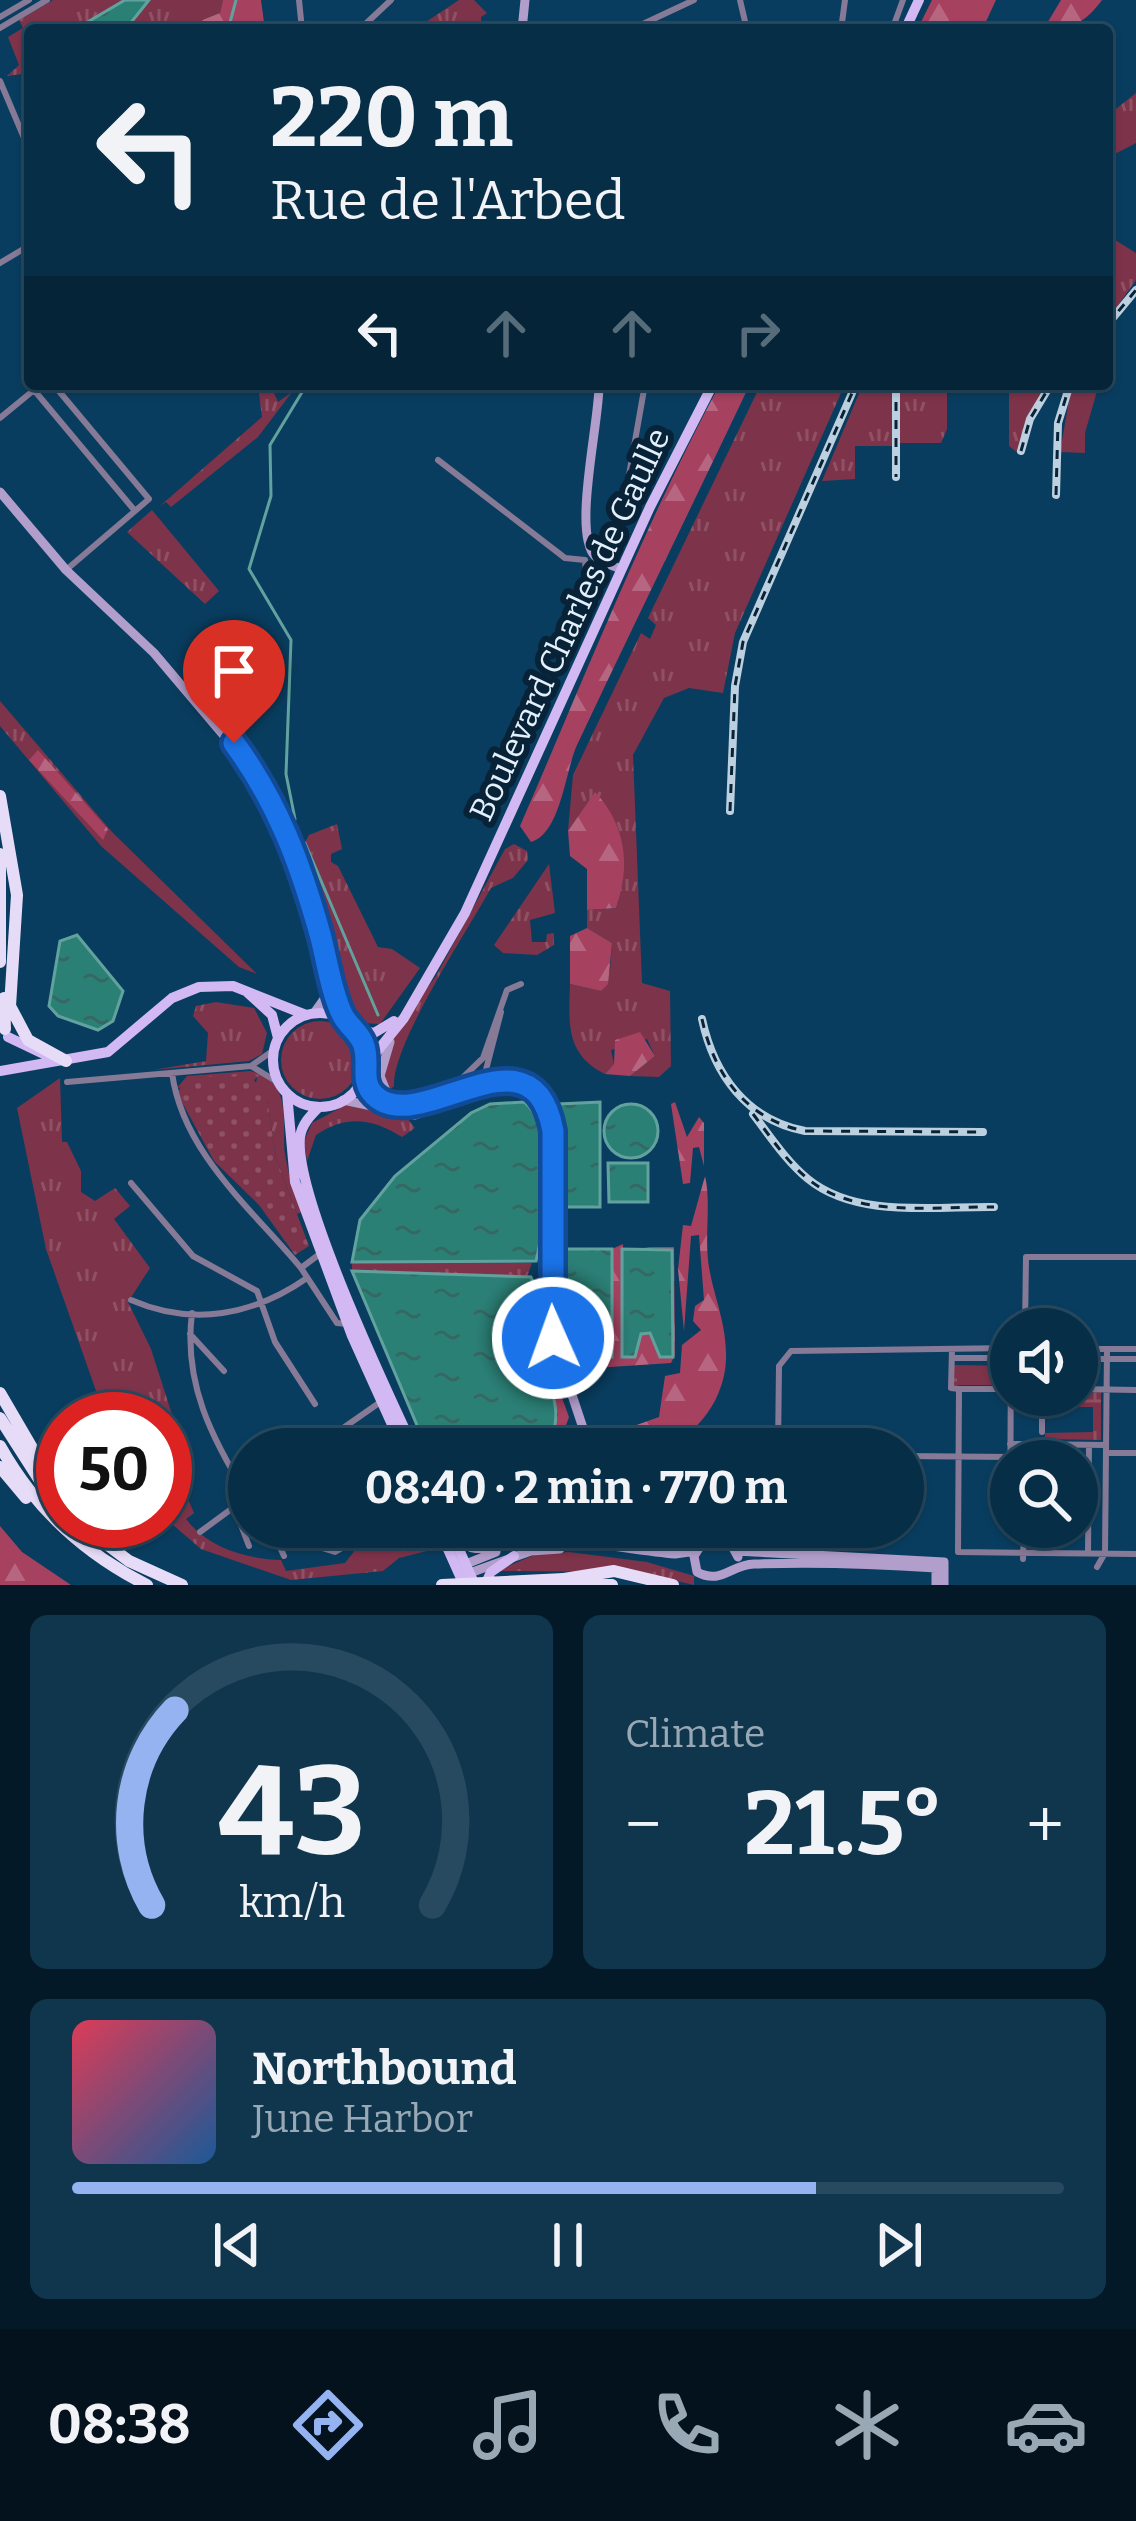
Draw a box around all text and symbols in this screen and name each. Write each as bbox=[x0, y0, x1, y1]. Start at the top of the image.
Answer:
text: 220 m bbox=[270, 67, 513, 168]
icon: left bbox=[72, 72, 228, 228]
text: Rue de l'Arbed bbox=[270, 169, 626, 233]
icon: left bbox=[347, 300, 413, 366]
icon: ahead bbox=[473, 300, 539, 366]
icon: ahead bbox=[599, 300, 665, 366]
icon: right bbox=[725, 300, 791, 366]
street label: Boulevard Charles de Gaulle bbox=[461, 422, 679, 827]
pin bbox=[183, 620, 285, 743]
icon: arrive bbox=[201, 638, 267, 704]
position arrow bbox=[490, 1275, 616, 1401]
map controls bbox=[990, 1308, 1098, 1548]
button: sound bbox=[990, 1308, 1098, 1416]
speed limit sign: 50 bbox=[36, 1392, 192, 1548]
button: search bbox=[990, 1440, 1098, 1548]
text: 08:40 · 2 min · 770 m bbox=[365, 1461, 787, 1515]
text: Climate bbox=[625, 1711, 765, 1757]
text: 43 bbox=[218, 1737, 365, 1887]
text: 21.5° bbox=[744, 1770, 943, 1878]
text: − bbox=[625, 1785, 661, 1864]
text: + bbox=[1026, 1785, 1064, 1864]
text: km/h bbox=[238, 1877, 345, 1928]
text: Northbound bbox=[252, 2042, 517, 2096]
text: June Harbor bbox=[252, 2096, 473, 2142]
icon: previous bbox=[204, 2212, 270, 2278]
icon: pause bbox=[535, 2212, 601, 2278]
icon: next bbox=[866, 2212, 932, 2278]
icon: directions bbox=[286, 2383, 370, 2467]
icon: music bbox=[466, 2383, 550, 2467]
icon: phone bbox=[645, 2383, 729, 2467]
icon: climate bbox=[825, 2383, 909, 2467]
icon: car bbox=[1004, 2383, 1088, 2467]
text: 08:38 bbox=[48, 2393, 191, 2457]

